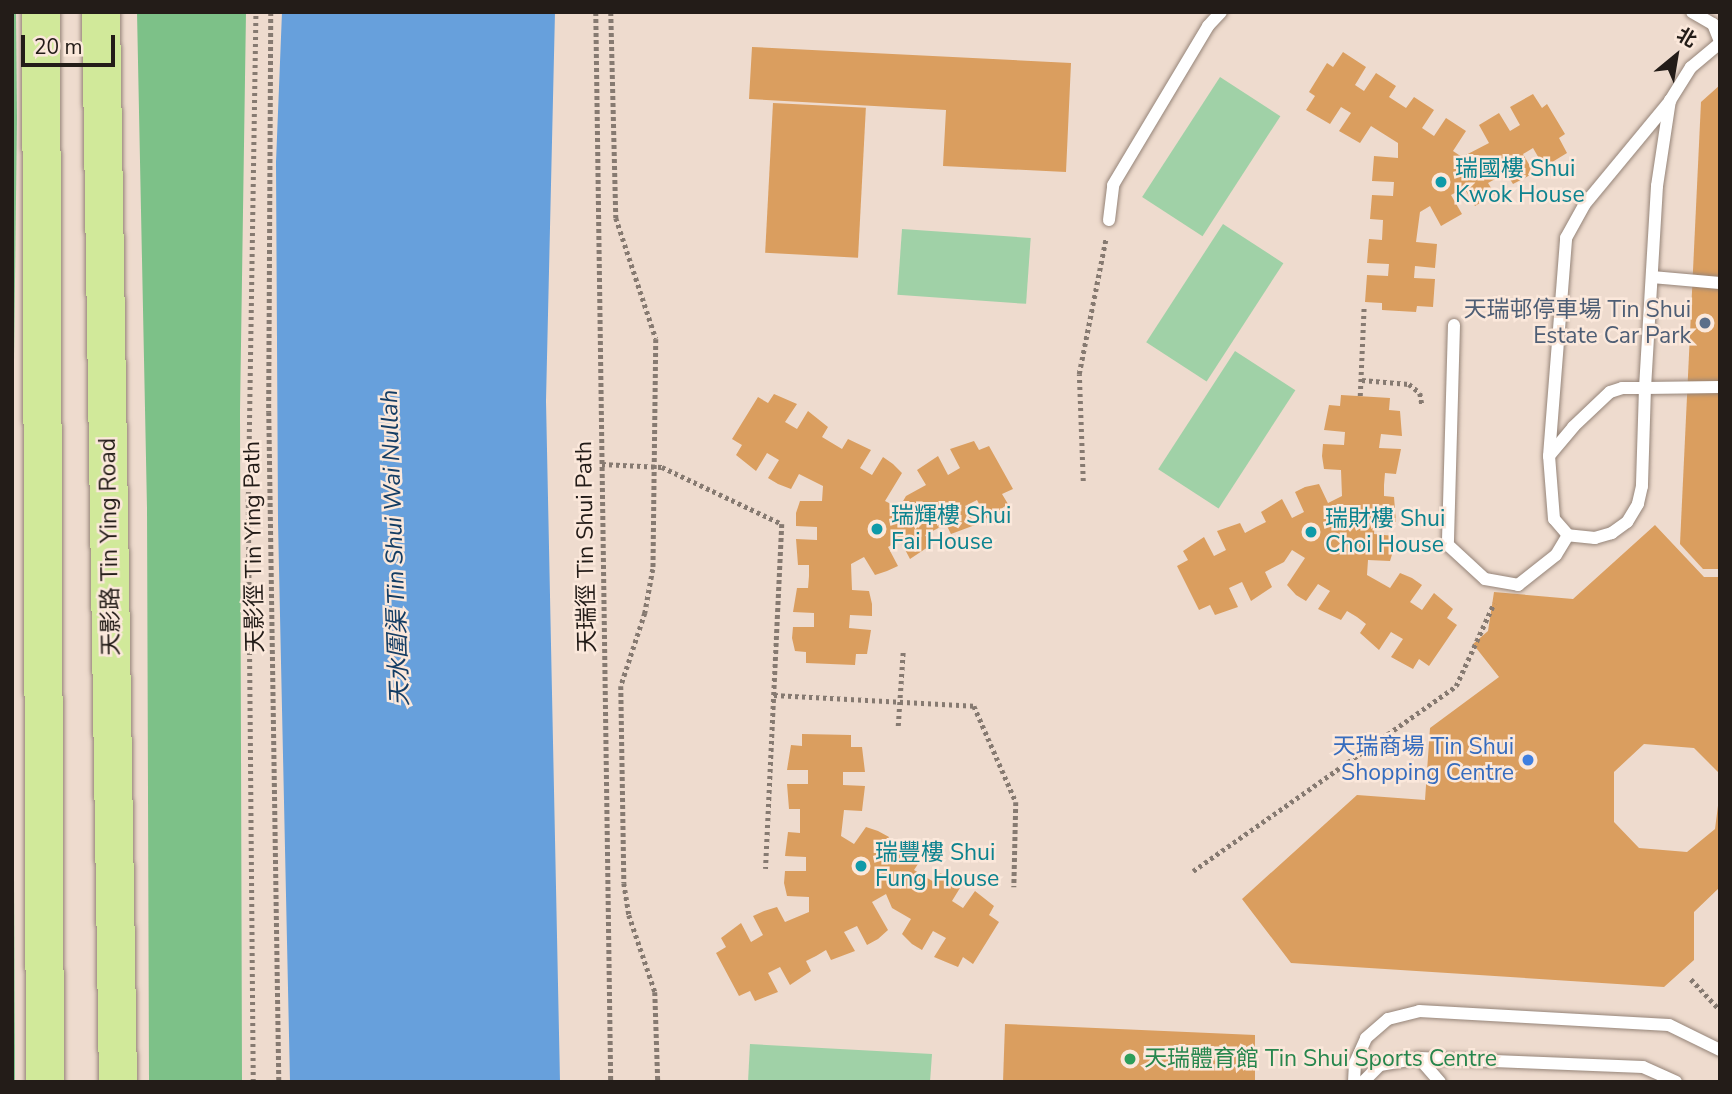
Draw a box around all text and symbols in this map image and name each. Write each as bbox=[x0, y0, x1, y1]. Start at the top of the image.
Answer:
scale bar bbox=[24, 21, 119, 65]
north arrow bbox=[1641, 21, 1711, 91]
text: 北 bbox=[1672, 22, 1701, 54]
text: 20 m bbox=[34, 33, 83, 61]
place label: 瑞國樓 Shui Kwok House bbox=[1455, 155, 1585, 209]
marker: 瑞國樓 Shui Kwok House bbox=[1433, 174, 1449, 190]
place label: 天瑞邨停車場 Tin Shui Estate Car Park bbox=[1463, 296, 1691, 350]
marker: 天瑞邨停車場 Tin Shui Estate Car Park bbox=[1697, 315, 1713, 331]
water label: 天水圍渠 Tin Shui Wai Nullah bbox=[375, 389, 415, 707]
street label: 天影路 Tin Ying Road bbox=[94, 438, 126, 656]
street label: 天影徑 Tin Ying Path bbox=[238, 441, 270, 653]
street label: 天瑞徑 Tin Shui Path bbox=[570, 441, 602, 653]
place label: 瑞輝樓 Shui Fai House bbox=[891, 502, 1011, 556]
place label: 瑞財樓 Shui Choi House bbox=[1325, 505, 1445, 559]
marker: 瑞輝樓 Shui Fai House bbox=[869, 521, 885, 537]
marker: 瑞財樓 Shui Choi House bbox=[1303, 524, 1319, 540]
place label: 天瑞商場 Tin Shui Shopping Centre bbox=[1332, 733, 1514, 787]
marker: 天瑞商場 Tin Shui Shopping Centre bbox=[1520, 752, 1536, 768]
place label: 瑞豐樓 Shui Fung House bbox=[875, 839, 999, 893]
marker: 瑞豐樓 Shui Fung House bbox=[853, 858, 869, 874]
place label: 天瑞體育館 Tin Shui Sports Centre bbox=[1144, 1045, 1497, 1073]
marker: 天瑞體育館 Tin Shui Sports Centre bbox=[1122, 1051, 1138, 1067]

